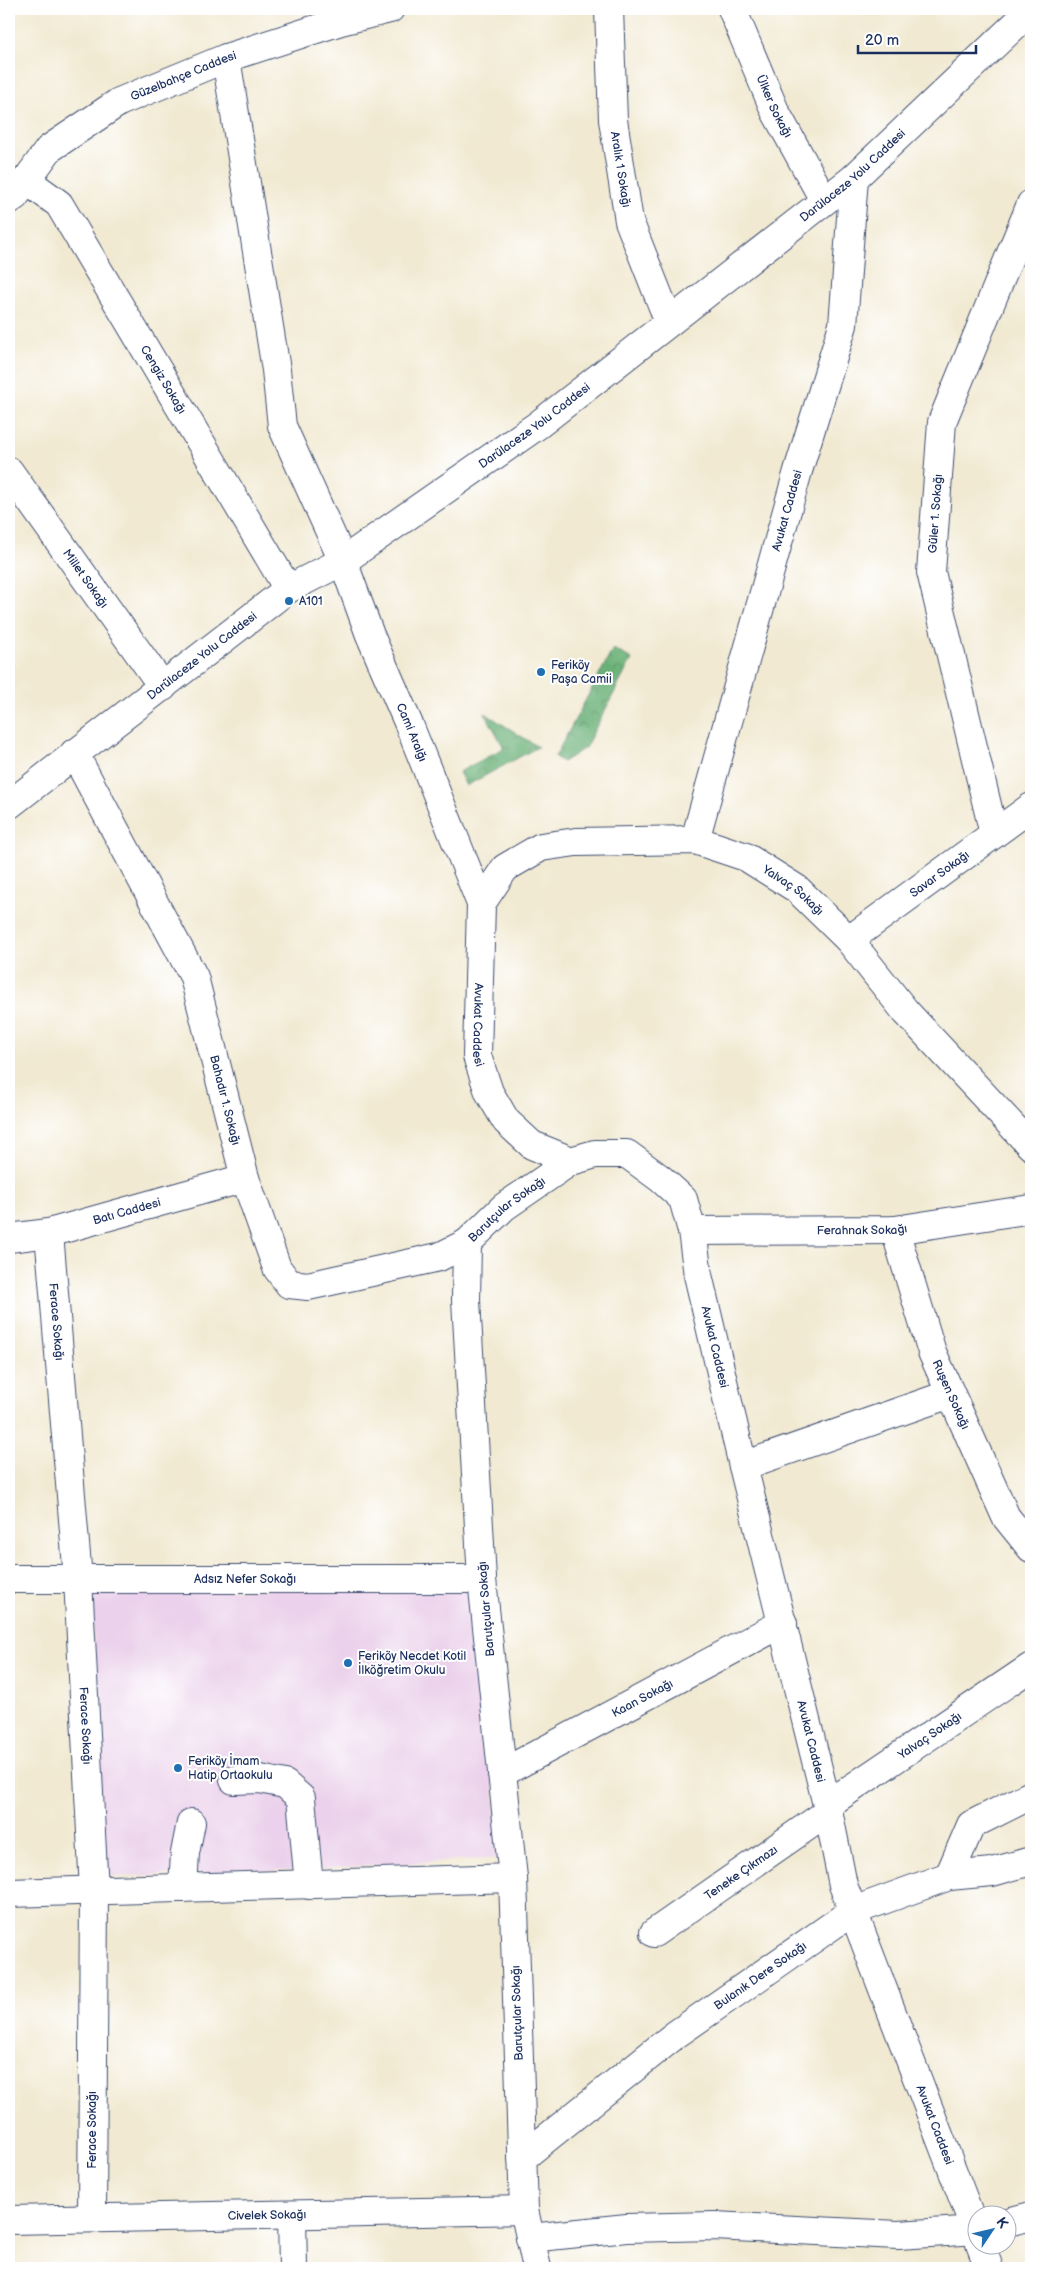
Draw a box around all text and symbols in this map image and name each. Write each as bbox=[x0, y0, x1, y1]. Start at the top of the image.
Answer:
scale bar bbox=[858, 22, 975, 54]
text: 20 m bbox=[865, 31, 899, 50]
street label: Güzelbahçe Caddesi bbox=[128, 48, 238, 104]
street label: Ülker Sokağı bbox=[753, 72, 795, 141]
street label: Darülaceze Yolu Caddesi bbox=[797, 126, 909, 226]
street label: Aralık 1 Sokağı bbox=[607, 130, 634, 209]
street label: Cengiz Sokağı bbox=[137, 343, 189, 417]
street label: Darülaceze Yolu Caddesi bbox=[476, 380, 594, 472]
street label: Avukat Caddesi bbox=[769, 468, 806, 553]
street label: Güler 1. Sokağı bbox=[925, 473, 946, 554]
street label: Millet Sokağı bbox=[59, 546, 111, 611]
place label: A101 bbox=[299, 594, 323, 609]
marker: A101 bbox=[283, 595, 295, 607]
street label: Darülaceze Yolu Caddesi bbox=[144, 609, 260, 703]
place label: Feriköy Paşa Camii bbox=[551, 658, 612, 687]
marker: Feriköy Paşa Camii bbox=[535, 666, 547, 678]
street label: Cami Aralğı bbox=[392, 701, 430, 764]
street label: Savar Sokağı bbox=[907, 847, 973, 901]
street label: Yalvaç Sokağı bbox=[759, 862, 827, 919]
street label: Avukat Caddesi bbox=[469, 983, 487, 1069]
street label: Bahadır 1. Sokağı bbox=[206, 1054, 243, 1147]
street label: Barutçular Sokağı bbox=[465, 1174, 549, 1246]
street label: Batı Caddesi bbox=[91, 1195, 163, 1228]
street label: Ferahnak Sokağı bbox=[817, 1221, 908, 1238]
street label: Ferace Sokağı bbox=[45, 1282, 67, 1361]
street label: Avukat Caddesi bbox=[698, 1304, 731, 1390]
street label: Ruşen Sokağı bbox=[928, 1358, 973, 1432]
street label: Barutçular Sokağı bbox=[475, 1561, 498, 1657]
street label: Adsız Nefer Sokağı bbox=[194, 1572, 296, 1587]
place label: Feriköy Necdet Kotil İlköğretim Okulu bbox=[358, 1649, 466, 1678]
marker: Feriköy Necdet Kotil İlköğretim Okulu bbox=[342, 1657, 354, 1669]
street label: Kaan Sokağı bbox=[609, 1676, 676, 1721]
street label: Ferace Sokağı bbox=[76, 1686, 95, 1765]
street label: Avukat Caddesi bbox=[793, 1699, 828, 1784]
street label: Yalvaç Sokağı bbox=[894, 1709, 965, 1763]
place label: Feriköy İmam Hatip Ortaokulu bbox=[188, 1753, 273, 1783]
marker: Feriköy İmam Hatip Ortaokulu bbox=[172, 1762, 184, 1774]
street label: Teneke Çıkmazı bbox=[702, 1842, 781, 1904]
street label: Bulanık Dere Sokağı bbox=[711, 1939, 810, 2014]
street label: Barutçular Sokağı bbox=[508, 1965, 527, 2061]
street label: Avukat Caddesi bbox=[912, 2083, 957, 2167]
street label: Ferace Sokağı bbox=[85, 2091, 100, 2169]
north arrow bbox=[968, 2204, 1018, 2254]
street label: Civelek Sokağı bbox=[227, 2207, 307, 2224]
text: K bbox=[993, 2214, 1012, 2232]

